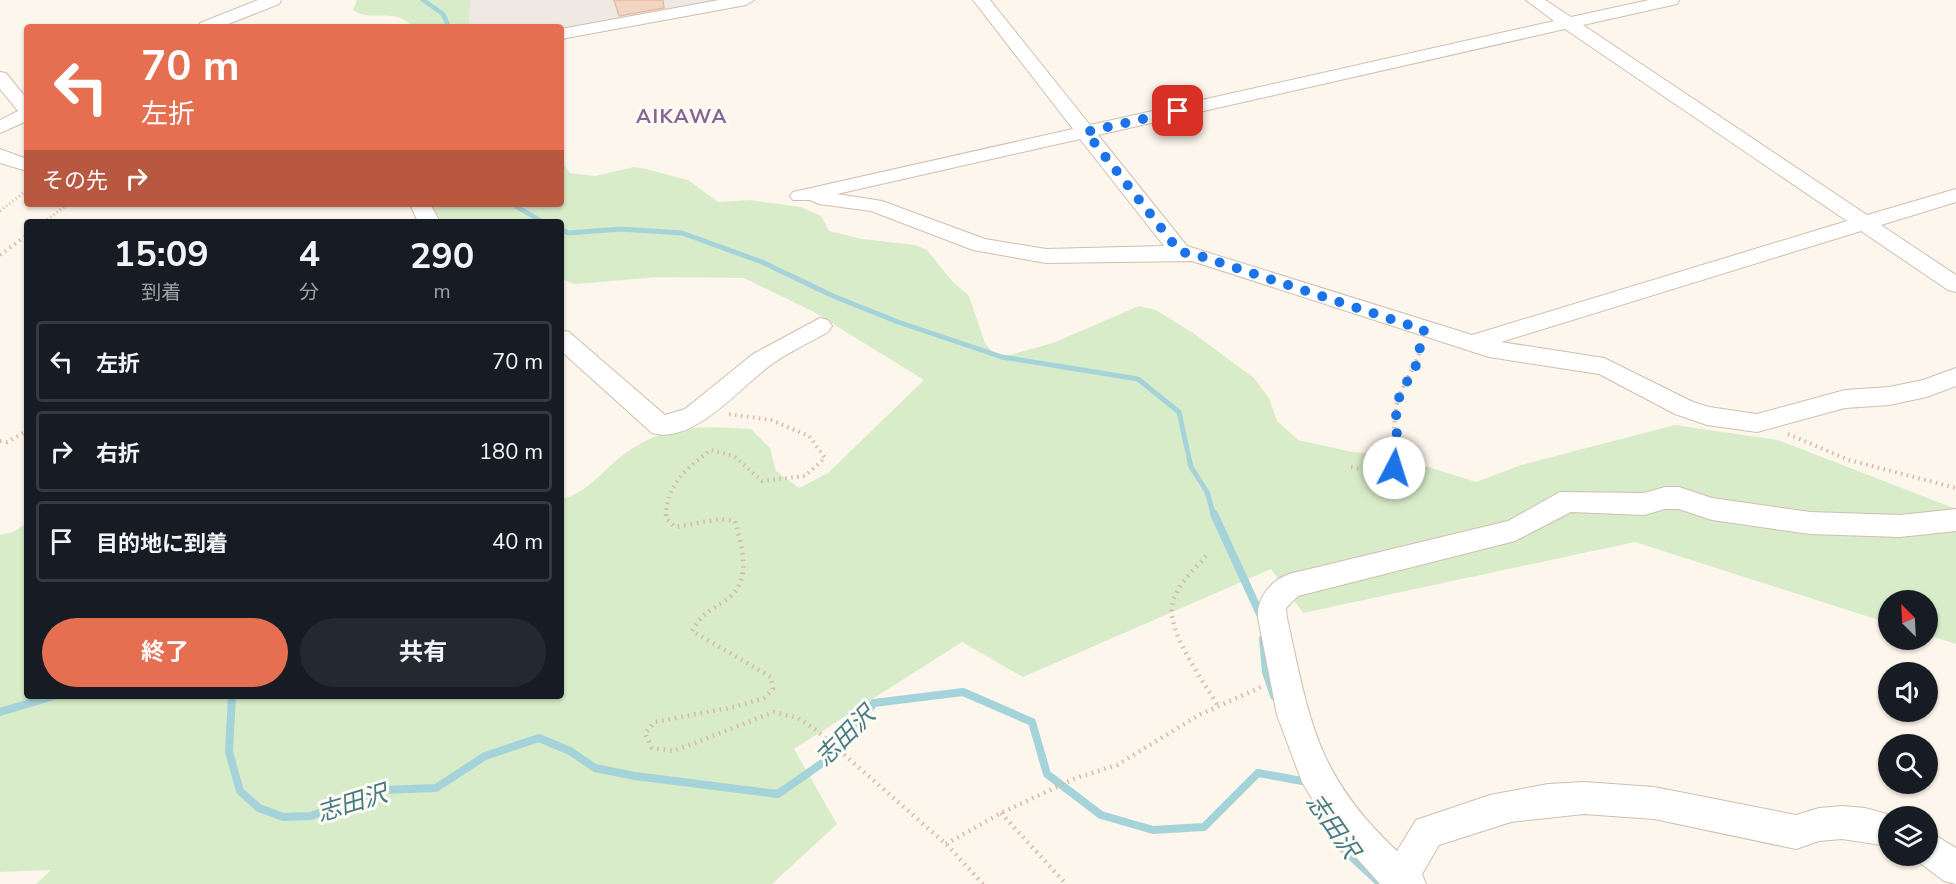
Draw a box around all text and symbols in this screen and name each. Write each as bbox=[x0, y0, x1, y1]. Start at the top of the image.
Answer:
text: 70 m bbox=[141, 38, 240, 95]
icon: left bbox=[42, 48, 120, 126]
pin bbox=[1152, 85, 1203, 136]
icon: arrive bbox=[1161, 94, 1194, 127]
text: 左折 bbox=[141, 96, 195, 133]
district label: AIKAWA bbox=[636, 103, 728, 130]
icon: right bbox=[120, 162, 153, 195]
text: その先 bbox=[42, 166, 108, 196]
text: 15:09 bbox=[114, 230, 209, 279]
text: 4 bbox=[298, 230, 320, 279]
text: 290 bbox=[410, 232, 474, 281]
text: m bbox=[433, 278, 451, 305]
text: 到着 bbox=[141, 279, 181, 306]
text: 分 bbox=[299, 279, 319, 306]
icon: left bbox=[45, 345, 78, 378]
text: 70 m bbox=[492, 347, 543, 377]
text: 左折 bbox=[96, 349, 140, 379]
icon: right bbox=[45, 435, 78, 468]
position arrow bbox=[1362, 436, 1426, 500]
text: 180 m bbox=[479, 437, 543, 467]
text: 右折 bbox=[96, 439, 140, 469]
icon: arrive bbox=[45, 525, 78, 558]
text: 40 m bbox=[492, 527, 543, 557]
text: 目的地に到着 bbox=[96, 529, 228, 559]
north arrow bbox=[1878, 590, 1938, 650]
map controls bbox=[1878, 590, 1938, 866]
button: 終了 bbox=[42, 618, 288, 687]
button: 共有 bbox=[300, 618, 546, 687]
button: sound bbox=[1878, 662, 1938, 722]
water label: 志田沢 bbox=[808, 697, 884, 773]
button: search bbox=[1878, 734, 1938, 794]
water label: 志田沢 bbox=[313, 776, 394, 829]
water label: 志田沢 bbox=[1299, 787, 1368, 867]
button: layers bbox=[1878, 806, 1938, 866]

